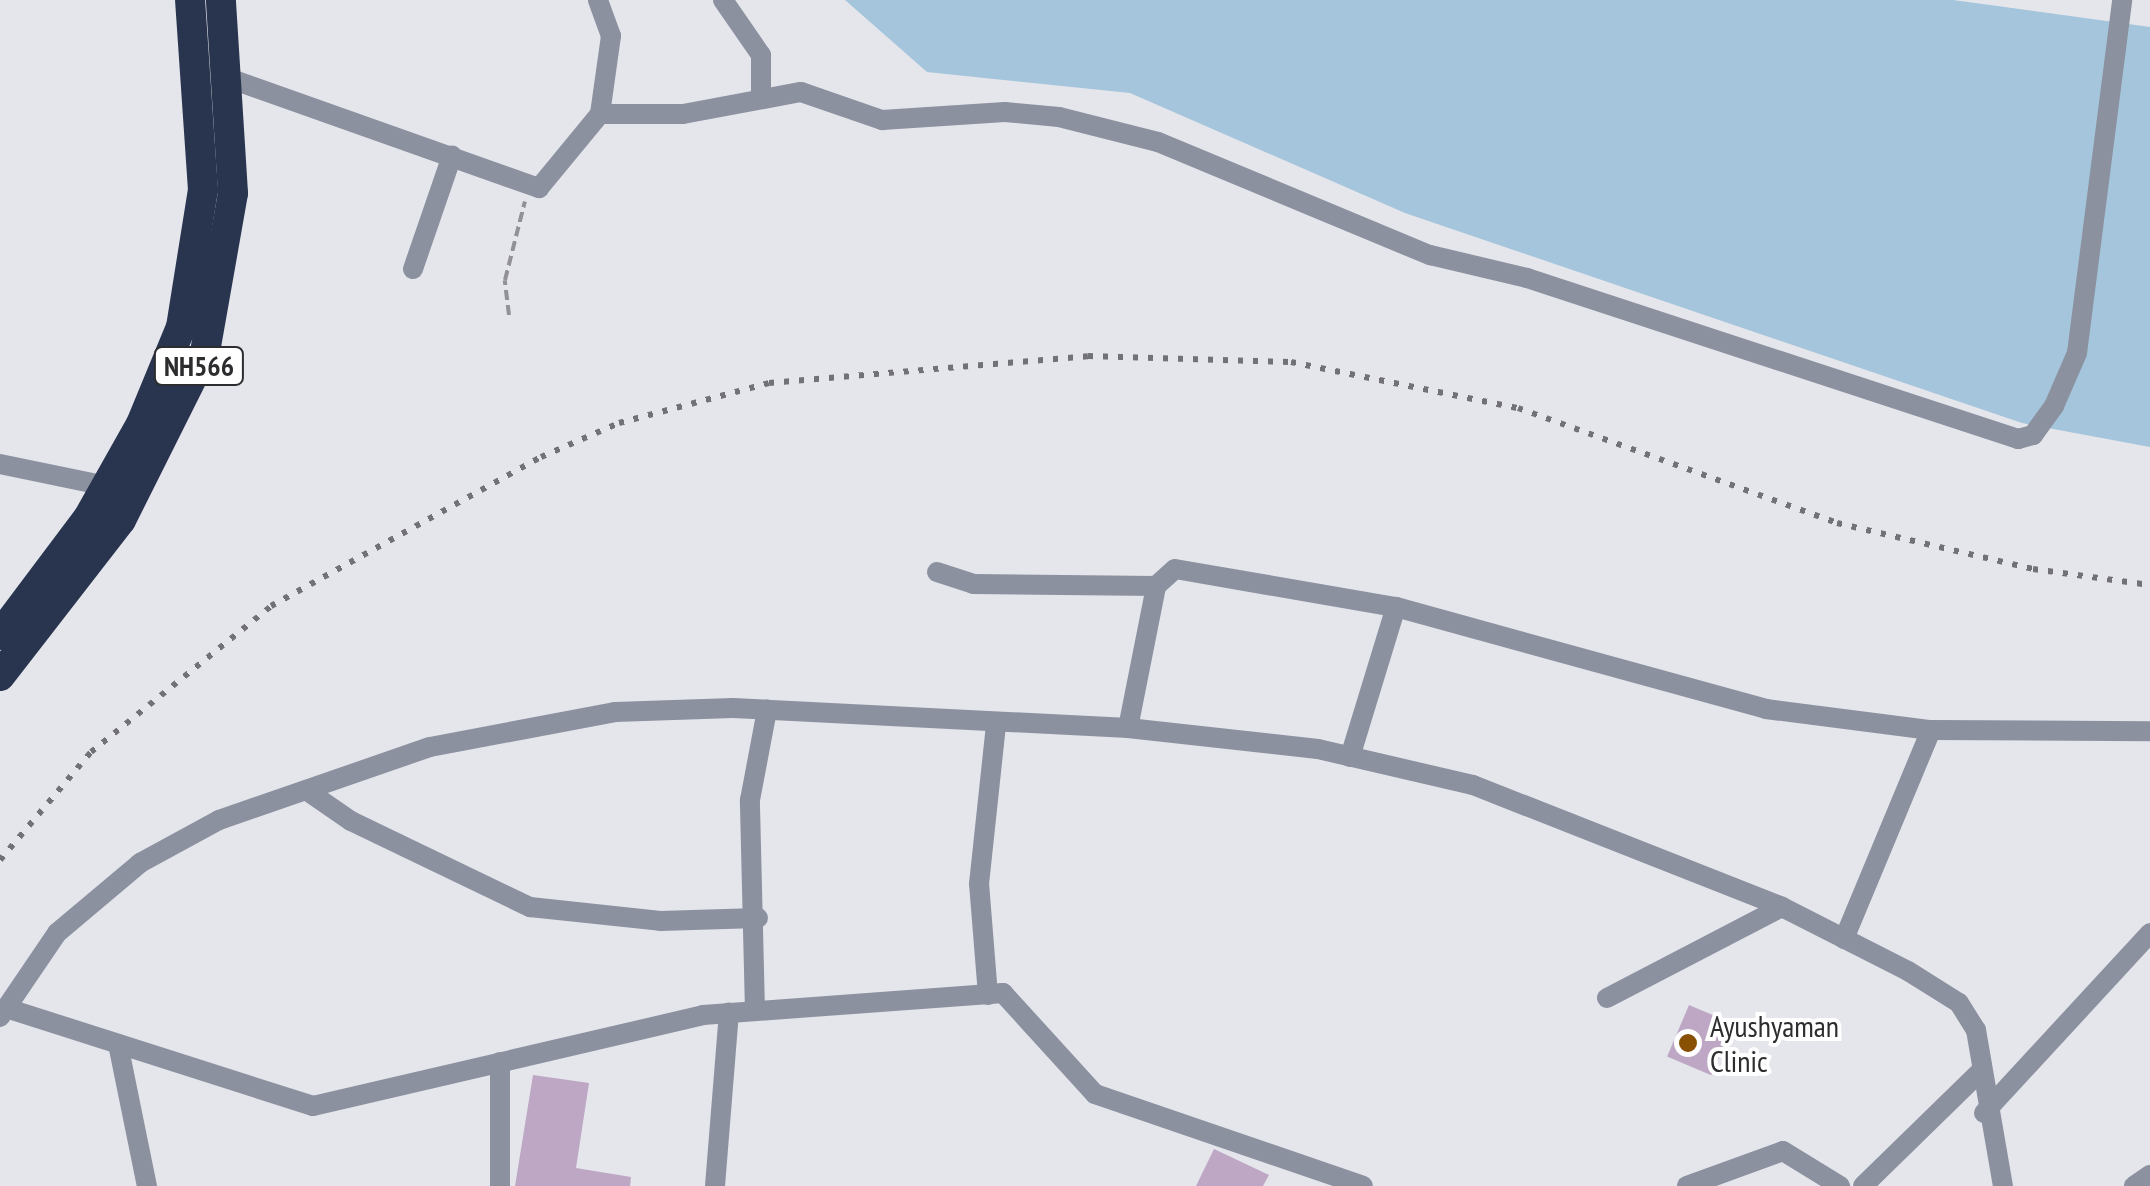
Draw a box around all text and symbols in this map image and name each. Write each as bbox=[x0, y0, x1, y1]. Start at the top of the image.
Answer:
road number: NH566 bbox=[152, 343, 246, 389]
place label: Ayushyaman Clinic bbox=[1710, 1008, 1839, 1078]
marker: Ayushyaman Clinic bbox=[1675, 1030, 1701, 1056]

